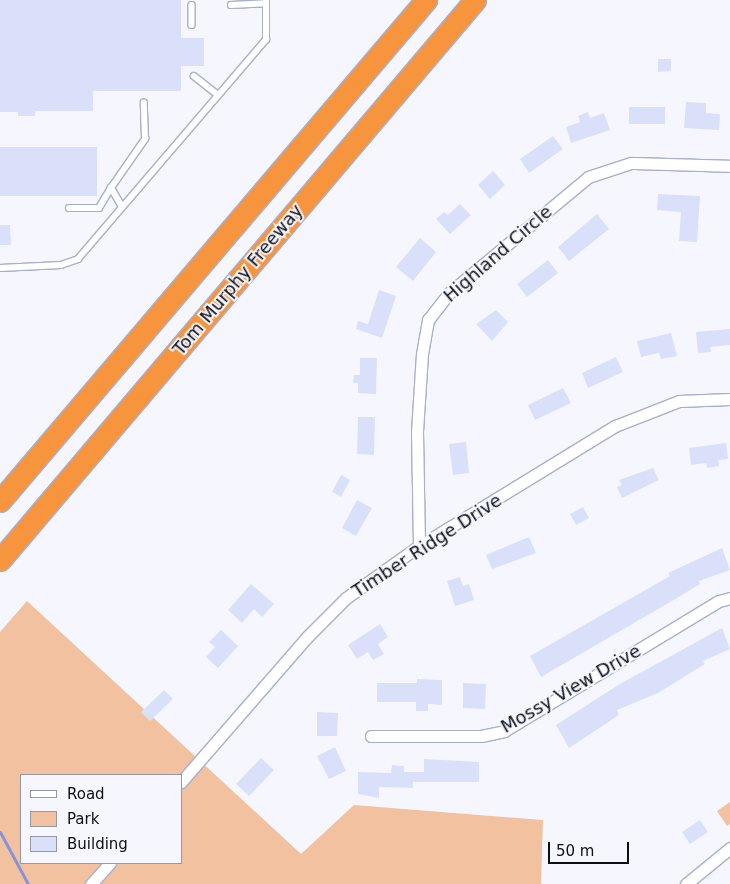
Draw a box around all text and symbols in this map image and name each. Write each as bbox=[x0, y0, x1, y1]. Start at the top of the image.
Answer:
street label: Tom Murphy Freeway bbox=[169, 200, 307, 360]
street label: Highland Circle bbox=[439, 201, 557, 307]
street label: Timber Ridge Drive bbox=[348, 490, 506, 602]
street label: Mossy View Drive bbox=[497, 640, 645, 738]
legend bbox=[20, 774, 182, 864]
text: Road bbox=[67, 785, 105, 803]
text: Park bbox=[67, 810, 99, 828]
scale bar bbox=[550, 832, 631, 864]
text: Building bbox=[67, 835, 128, 853]
text: 50 m bbox=[556, 842, 594, 860]

